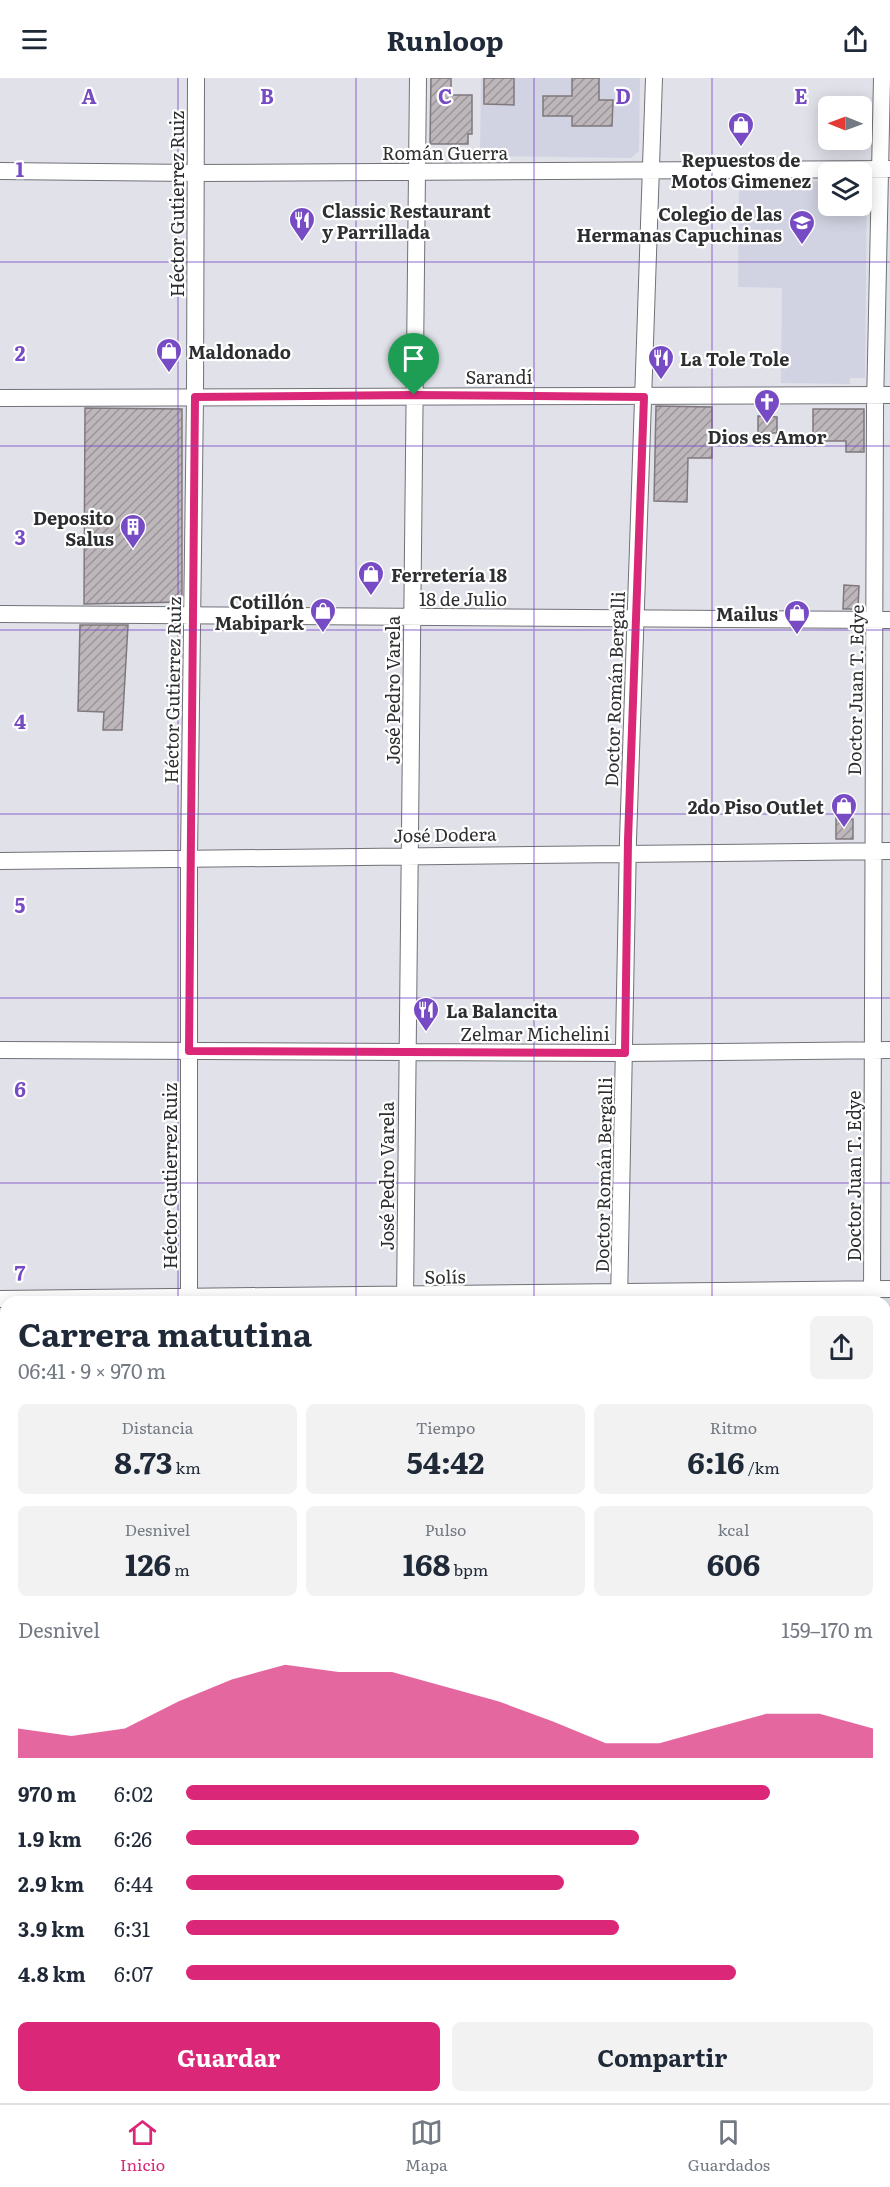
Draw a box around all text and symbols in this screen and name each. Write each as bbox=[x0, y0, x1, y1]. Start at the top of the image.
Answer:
text: Runloop bbox=[386, 19, 504, 59]
icon: menu bbox=[18, 23, 51, 56]
icon: share bbox=[839, 23, 872, 56]
text: A bbox=[81, 80, 97, 110]
text: B bbox=[260, 80, 274, 110]
text: C bbox=[438, 80, 452, 110]
text: D bbox=[615, 80, 631, 110]
text: E bbox=[794, 80, 808, 110]
north arrow bbox=[818, 96, 872, 150]
map controls bbox=[818, 96, 872, 216]
street label: Héctor Gutierrez Ruiz bbox=[163, 110, 190, 297]
shop icon: Repuestos de Motos Gimenez bbox=[726, 110, 756, 148]
street label: Román Guerra bbox=[382, 139, 508, 166]
place label: Repuestos de Motos Gimenez bbox=[671, 146, 812, 194]
text: 1 bbox=[16, 153, 24, 183]
button: layers bbox=[818, 162, 872, 216]
place label: Classic Restaurant y Parrillada bbox=[322, 197, 491, 245]
place label: Colegio de las Hermanas Capuchinas bbox=[576, 200, 782, 248]
restaurant icon: Classic Restaurant y Parrillada bbox=[287, 205, 317, 243]
school or university icon: Colegio de las Hermanas Capuchinas bbox=[787, 208, 817, 246]
pin bbox=[388, 333, 439, 395]
shop icon: Maldonado bbox=[154, 336, 184, 374]
text: 2 bbox=[15, 337, 26, 367]
place label: Maldonado bbox=[188, 338, 291, 365]
icon: arrive bbox=[397, 342, 430, 375]
restaurant icon: La Tole Tole bbox=[646, 343, 676, 381]
place label: La Tole Tole bbox=[680, 345, 789, 372]
street label: Sarandí bbox=[466, 363, 532, 390]
church icon: Dios es Amor bbox=[752, 387, 782, 425]
place label: Dios es Amor bbox=[708, 423, 827, 450]
place label: Deposito Salus bbox=[33, 504, 114, 552]
building icon: Deposito Salus bbox=[118, 512, 148, 550]
text: 3 bbox=[14, 521, 26, 551]
shop icon: Ferretería 18 bbox=[356, 559, 386, 597]
place label: Ferretería 18 bbox=[391, 561, 507, 588]
street label: 18 de Julio bbox=[419, 585, 507, 612]
place label: Cotillón Mabipark bbox=[215, 588, 305, 636]
street label: Doctor Román Bergalli bbox=[597, 591, 631, 787]
street label: Héctor Gutierrez Ruiz bbox=[157, 596, 187, 784]
shop icon: Cotillón Mabipark bbox=[308, 596, 338, 634]
shop icon: Mailus bbox=[782, 598, 812, 636]
place label: Mailus bbox=[716, 600, 778, 627]
street label: Doctor Juan T. Edye bbox=[840, 604, 870, 776]
street label: José Pedro Varela bbox=[379, 615, 406, 764]
text: 4 bbox=[14, 705, 26, 735]
shop icon: 2do Piso Outlet bbox=[829, 791, 859, 829]
place label: 2do Piso Outlet bbox=[688, 793, 824, 820]
street label: José Dodera bbox=[393, 820, 497, 848]
text: 5 bbox=[15, 889, 26, 919]
restaurant icon: La Balancita bbox=[411, 995, 441, 1033]
place label: La Balancita bbox=[446, 997, 558, 1024]
street label: Zelmar Michelini bbox=[460, 1020, 610, 1047]
text: 6 bbox=[14, 1073, 26, 1103]
street label: Doctor Román Bergalli bbox=[588, 1077, 618, 1273]
street label: Héctor Gutierrez Ruiz bbox=[156, 1082, 183, 1269]
street label: Doctor Juan T. Edye bbox=[840, 1090, 867, 1262]
street label: José Pedro Varela bbox=[373, 1101, 400, 1250]
text: 7 bbox=[15, 1257, 26, 1287]
street label: Solís bbox=[424, 1262, 466, 1290]
text: Carrera matutina bbox=[18, 1308, 312, 1357]
button: share bbox=[810, 1316, 873, 1379]
text: 06:41 · 9 × 970 m bbox=[18, 1355, 166, 1385]
text: Distancia bbox=[122, 1415, 193, 1439]
text: Tiempo bbox=[416, 1415, 475, 1439]
text: Ritmo bbox=[710, 1415, 757, 1439]
text: 8.73 bbox=[114, 1439, 172, 1483]
text: 54:42 bbox=[407, 1439, 484, 1483]
text: 6:16 bbox=[687, 1439, 745, 1483]
text: km bbox=[172, 1455, 201, 1479]
text: /km bbox=[745, 1455, 780, 1479]
text: Desnivel bbox=[125, 1517, 190, 1541]
text: Pulso bbox=[425, 1517, 466, 1541]
text: kcal bbox=[718, 1517, 749, 1541]
text: 126 bbox=[125, 1541, 171, 1585]
text: 168 bbox=[403, 1541, 450, 1585]
text: 606 bbox=[707, 1541, 760, 1585]
text: m bbox=[171, 1557, 190, 1581]
text: bpm bbox=[450, 1557, 488, 1581]
text: Desnivel bbox=[18, 1614, 100, 1644]
text: 159–170 m bbox=[782, 1614, 873, 1644]
text: 970 m bbox=[18, 1778, 76, 1808]
text: 6:02 bbox=[114, 1778, 153, 1808]
text: 1.9 km bbox=[18, 1823, 82, 1853]
text: 6:26 bbox=[114, 1823, 152, 1853]
text: 2.9 km bbox=[18, 1868, 84, 1898]
text: 6:44 bbox=[114, 1868, 153, 1898]
text: 3.9 km bbox=[18, 1913, 85, 1943]
text: 6:31 bbox=[114, 1913, 150, 1943]
text: 4.8 km bbox=[18, 1958, 86, 1988]
text: 6:07 bbox=[114, 1958, 153, 1988]
button: Guardar bbox=[18, 2022, 440, 2091]
button: Compartir bbox=[452, 2022, 873, 2091]
tab: Inicio bbox=[120, 2116, 165, 2176]
tab: Mapa bbox=[405, 2116, 448, 2176]
tab: Guardados bbox=[688, 2116, 770, 2176]

